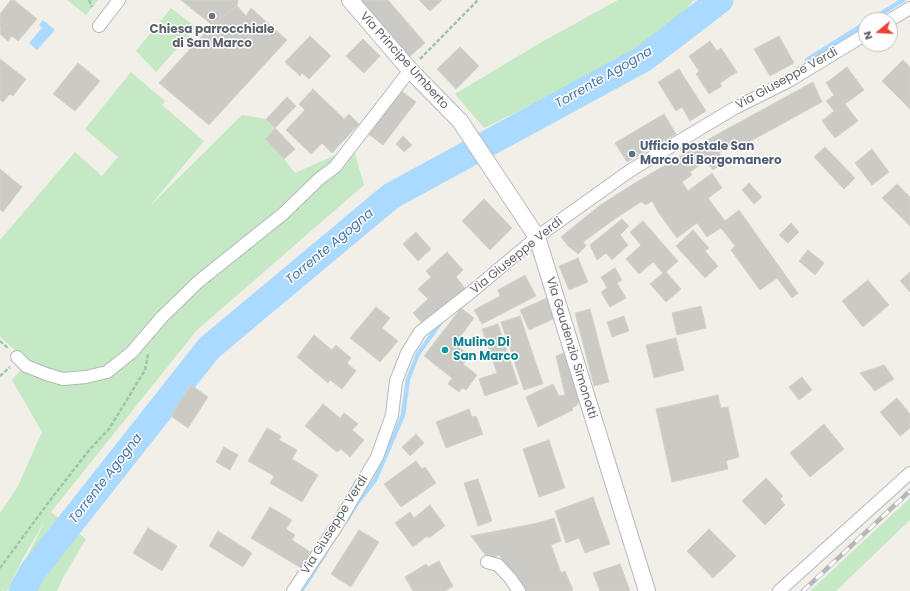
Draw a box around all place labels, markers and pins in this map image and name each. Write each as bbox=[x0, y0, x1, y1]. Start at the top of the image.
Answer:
marker: Chiesa parrocchiale di San Marco bbox=[207, 11, 217, 21]
place label: Chiesa parrocchiale di San Marco bbox=[150, 23, 274, 51]
place label: Ufficio postale San Marco di Borgomanero bbox=[640, 140, 782, 168]
marker: Ufficio postale San Marco di Borgomanero bbox=[627, 149, 637, 159]
place label: Mulino Di San Marco bbox=[453, 336, 518, 364]
marker: Mulino Di San Marco bbox=[440, 345, 450, 355]

